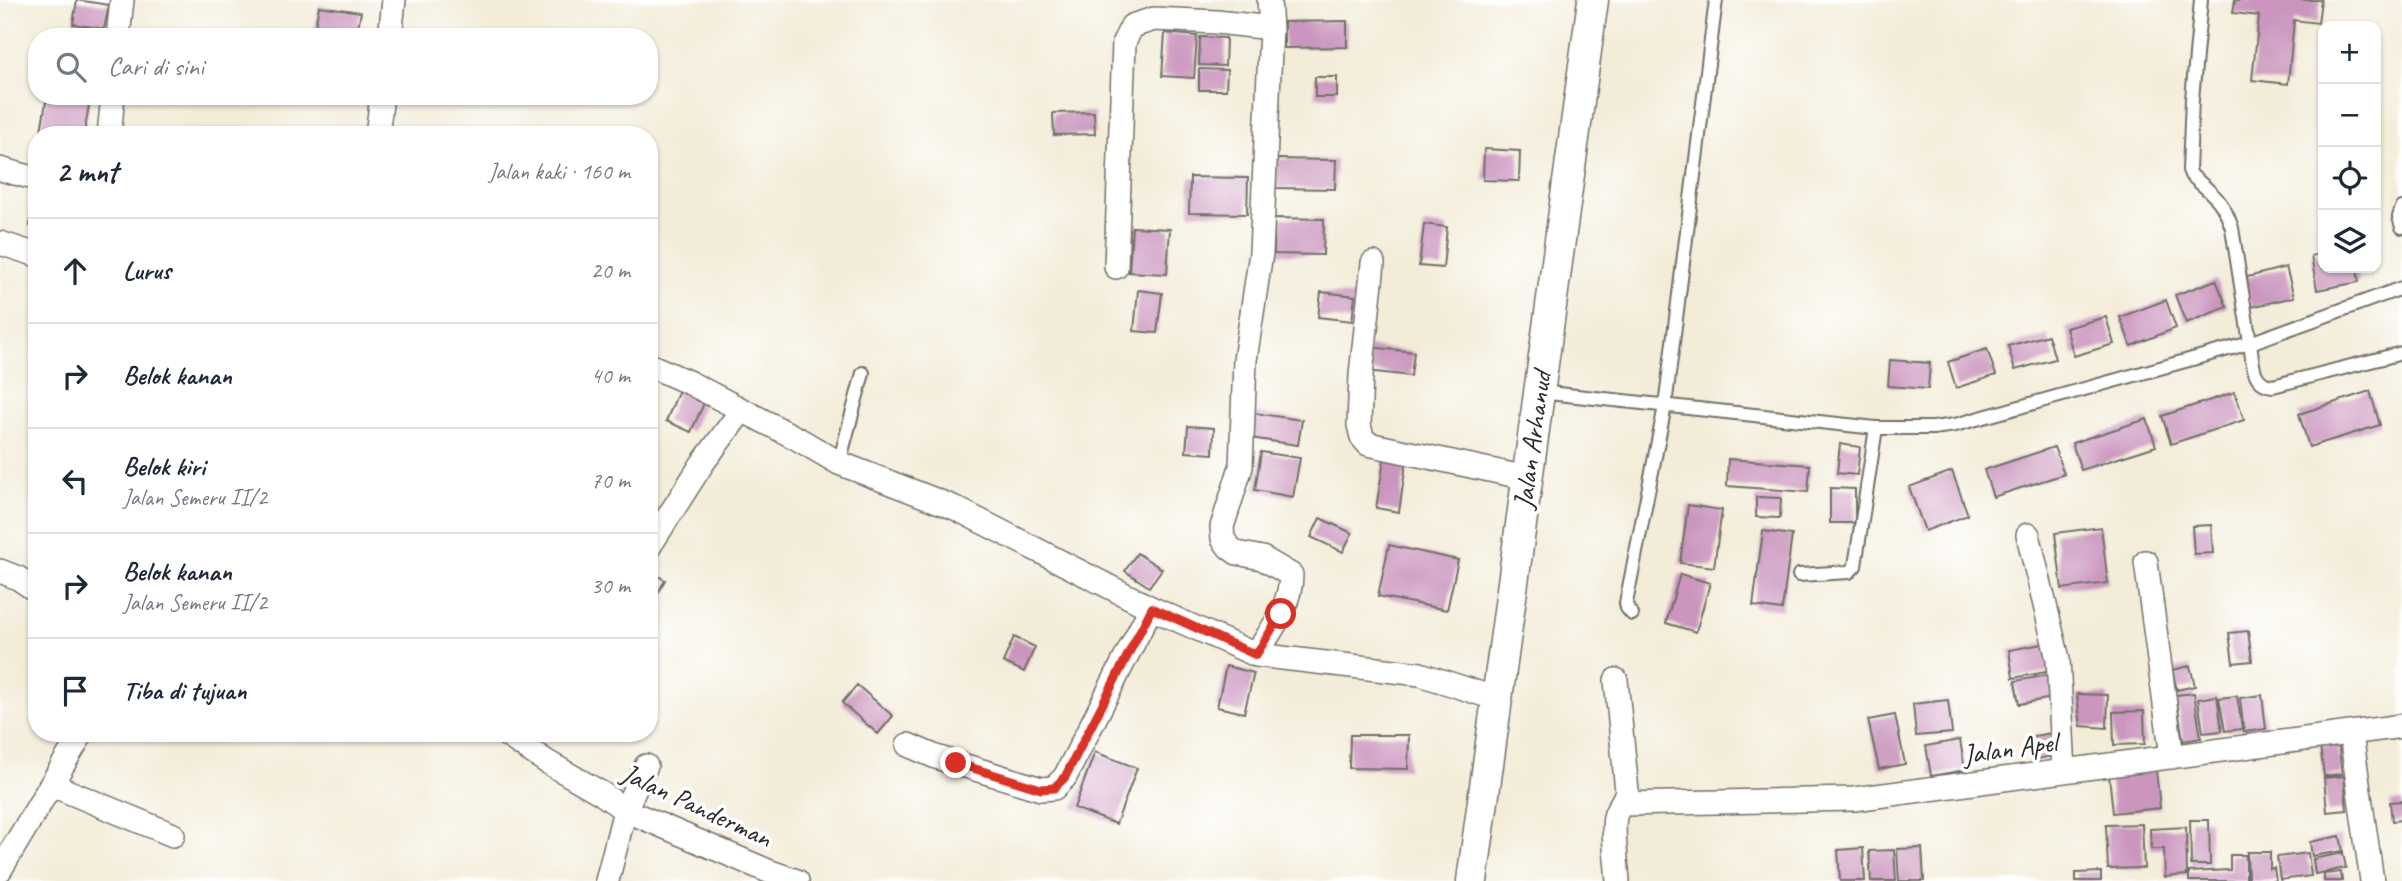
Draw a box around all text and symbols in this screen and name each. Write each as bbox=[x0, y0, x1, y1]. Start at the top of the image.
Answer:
map controls bbox=[2318, 21, 2381, 273]
button: + bbox=[2318, 21, 2381, 84]
search box bbox=[28, 28, 658, 105]
icon: search bbox=[52, 48, 90, 86]
text: Cari di sini bbox=[108, 50, 204, 83]
button: − bbox=[2318, 84, 2381, 147]
button: locate bbox=[2318, 147, 2381, 210]
text: 2 mnt bbox=[56, 153, 118, 191]
text: Jalan kaki · 160 m bbox=[488, 157, 630, 186]
button: layers bbox=[2318, 210, 2381, 273]
icon: ahead bbox=[56, 252, 94, 290]
text: Lurus bbox=[123, 254, 171, 287]
text: 20 m bbox=[591, 256, 630, 285]
icon: right bbox=[56, 357, 94, 395]
text: Belok kanan bbox=[123, 359, 232, 392]
text: 40 m bbox=[591, 361, 630, 390]
street label: Jalan Arhanud bbox=[1505, 365, 1560, 513]
text: Belok kiri bbox=[123, 450, 205, 483]
icon: left bbox=[56, 462, 94, 500]
text: 70 m bbox=[591, 466, 630, 495]
text: Jalan Semeru II/2 bbox=[123, 483, 267, 512]
text: Belok kanan bbox=[123, 555, 232, 588]
icon: right bbox=[56, 567, 94, 605]
text: 30 m bbox=[591, 571, 630, 600]
text: Jalan Semeru II/2 bbox=[123, 588, 267, 617]
route start bbox=[1265, 598, 1296, 629]
icon: arrive bbox=[56, 672, 94, 710]
text: Tiba di tujuan bbox=[123, 674, 247, 707]
street label: Jalan Apel bbox=[1959, 723, 2064, 772]
route end bbox=[940, 747, 971, 778]
street label: Jalan Panderman bbox=[615, 754, 779, 856]

